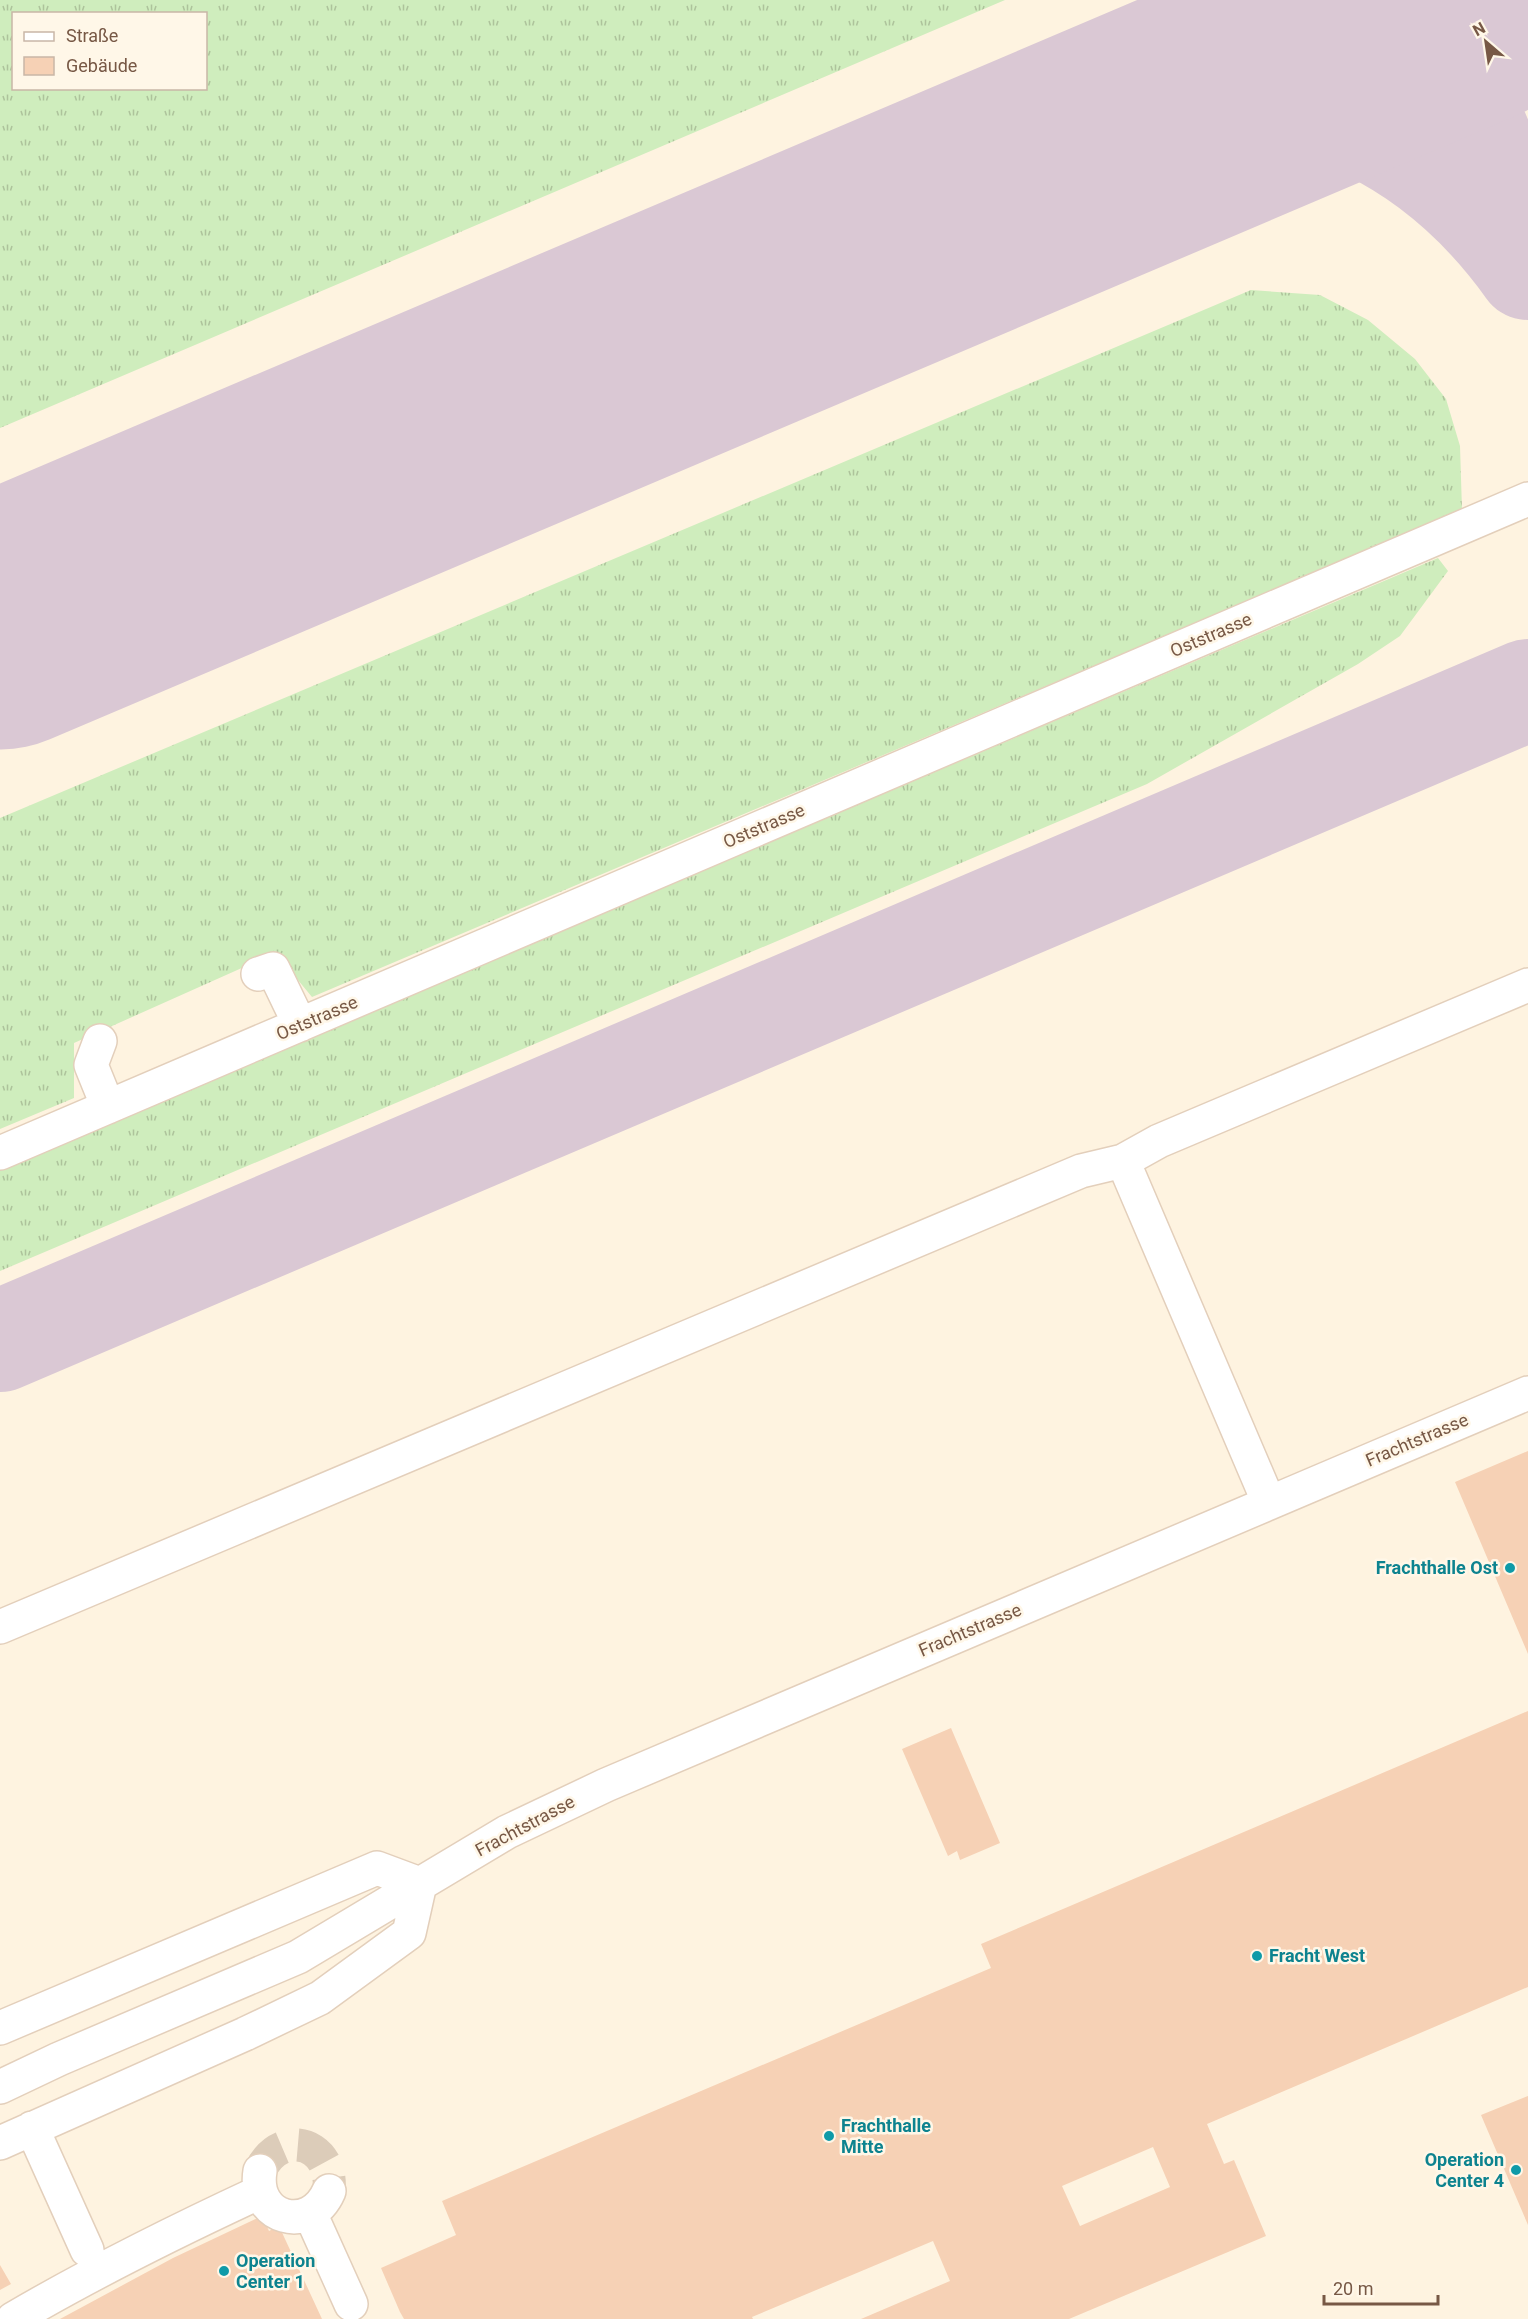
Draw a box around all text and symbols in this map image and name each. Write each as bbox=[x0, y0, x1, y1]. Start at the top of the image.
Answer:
legend bbox=[12, 12, 207, 90]
north arrow bbox=[1456, 12, 1516, 72]
text: N bbox=[1469, 18, 1489, 40]
text: Straße bbox=[66, 25, 118, 46]
text: Gebäude bbox=[66, 55, 137, 76]
street label: Oststrasse bbox=[1167, 608, 1255, 661]
street label: Oststrasse bbox=[720, 799, 808, 852]
street label: Oststrasse bbox=[273, 991, 361, 1044]
street label: Frachtstrasse bbox=[1362, 1409, 1471, 1471]
place label: Frachthalle Ost bbox=[1376, 1557, 1498, 1578]
marker: Frachthalle Ost bbox=[1503, 1561, 1517, 1575]
street label: Frachtstrasse bbox=[915, 1599, 1024, 1661]
street label: Frachtstrasse bbox=[472, 1791, 578, 1860]
place label: Fracht West bbox=[1269, 1945, 1365, 1966]
marker: Fracht West bbox=[1250, 1949, 1264, 1963]
place label: Frachthalle Mitte bbox=[841, 2115, 931, 2157]
marker: Frachthalle Mitte bbox=[822, 2129, 836, 2143]
place label: Operation Center 4 bbox=[1425, 2149, 1504, 2191]
marker: Operation Center 4 bbox=[1509, 2163, 1523, 2177]
place label: Operation Center 1 bbox=[236, 2250, 315, 2292]
marker: Operation Center 1 bbox=[217, 2264, 231, 2278]
scale bar bbox=[1324, 2268, 1438, 2306]
text: 20 m bbox=[1333, 2278, 1373, 2299]

